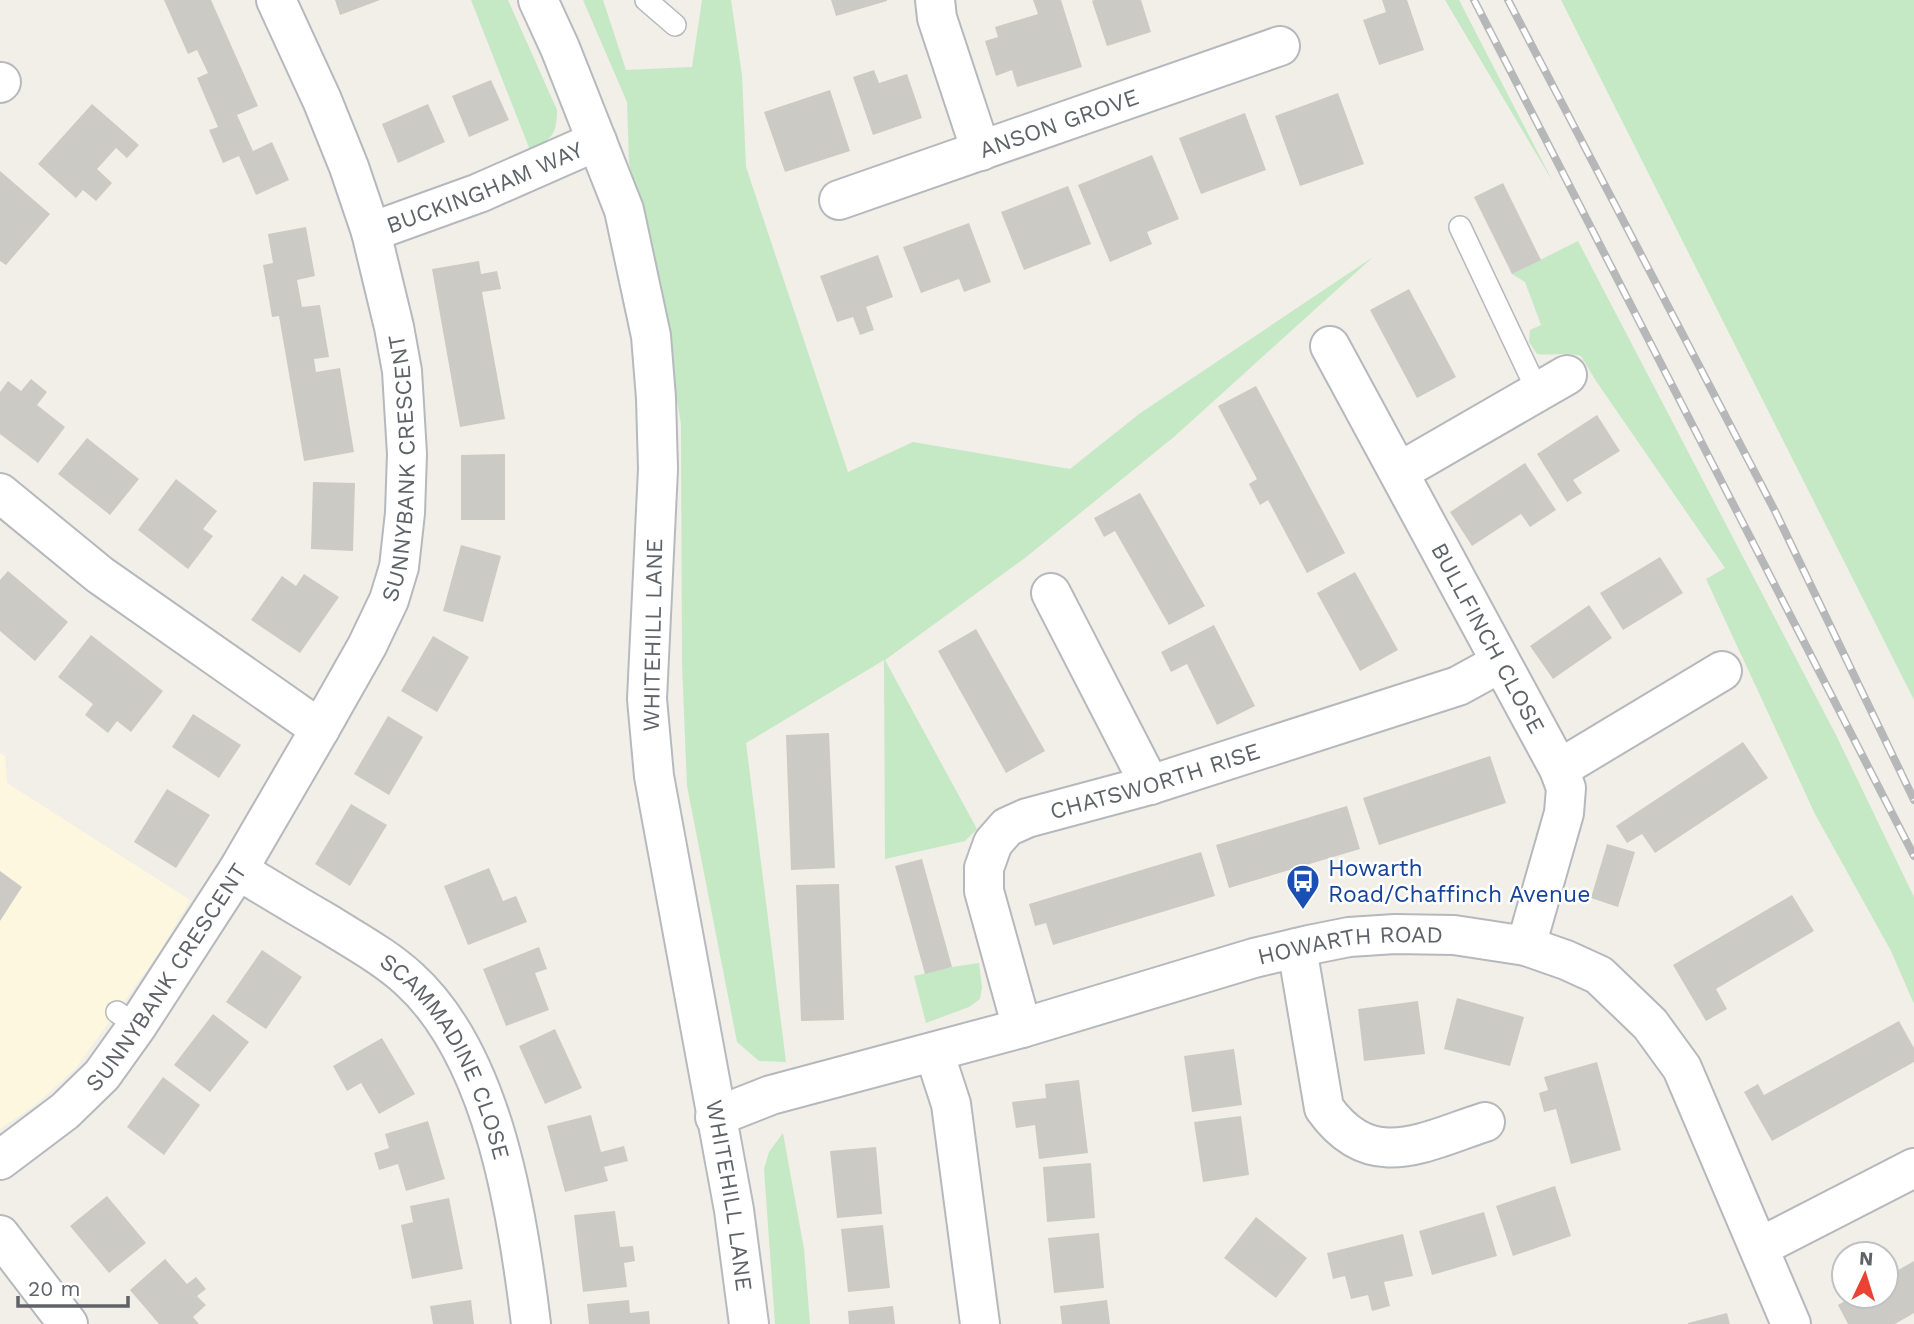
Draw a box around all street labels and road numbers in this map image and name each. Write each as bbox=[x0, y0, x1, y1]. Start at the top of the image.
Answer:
street label: ANSON GROVE bbox=[976, 83, 1142, 163]
street label: BUCKINGHAM WAY bbox=[383, 135, 587, 239]
street label: SUNNYBANK CRESCENT bbox=[376, 332, 421, 605]
street label: WHITEHILL LANE bbox=[638, 538, 668, 732]
street label: BULLFINCH CLOSE bbox=[1426, 538, 1551, 738]
street label: CHATSWORTH RISE bbox=[1047, 737, 1263, 825]
street label: SUNNYBANK CRESCENT bbox=[80, 858, 252, 1097]
street label: HOWARTH ROAD bbox=[1255, 920, 1443, 970]
street label: SCAMMADINE CLOSE bbox=[375, 947, 515, 1162]
street label: WHITEHILL LANE bbox=[700, 1098, 758, 1293]

